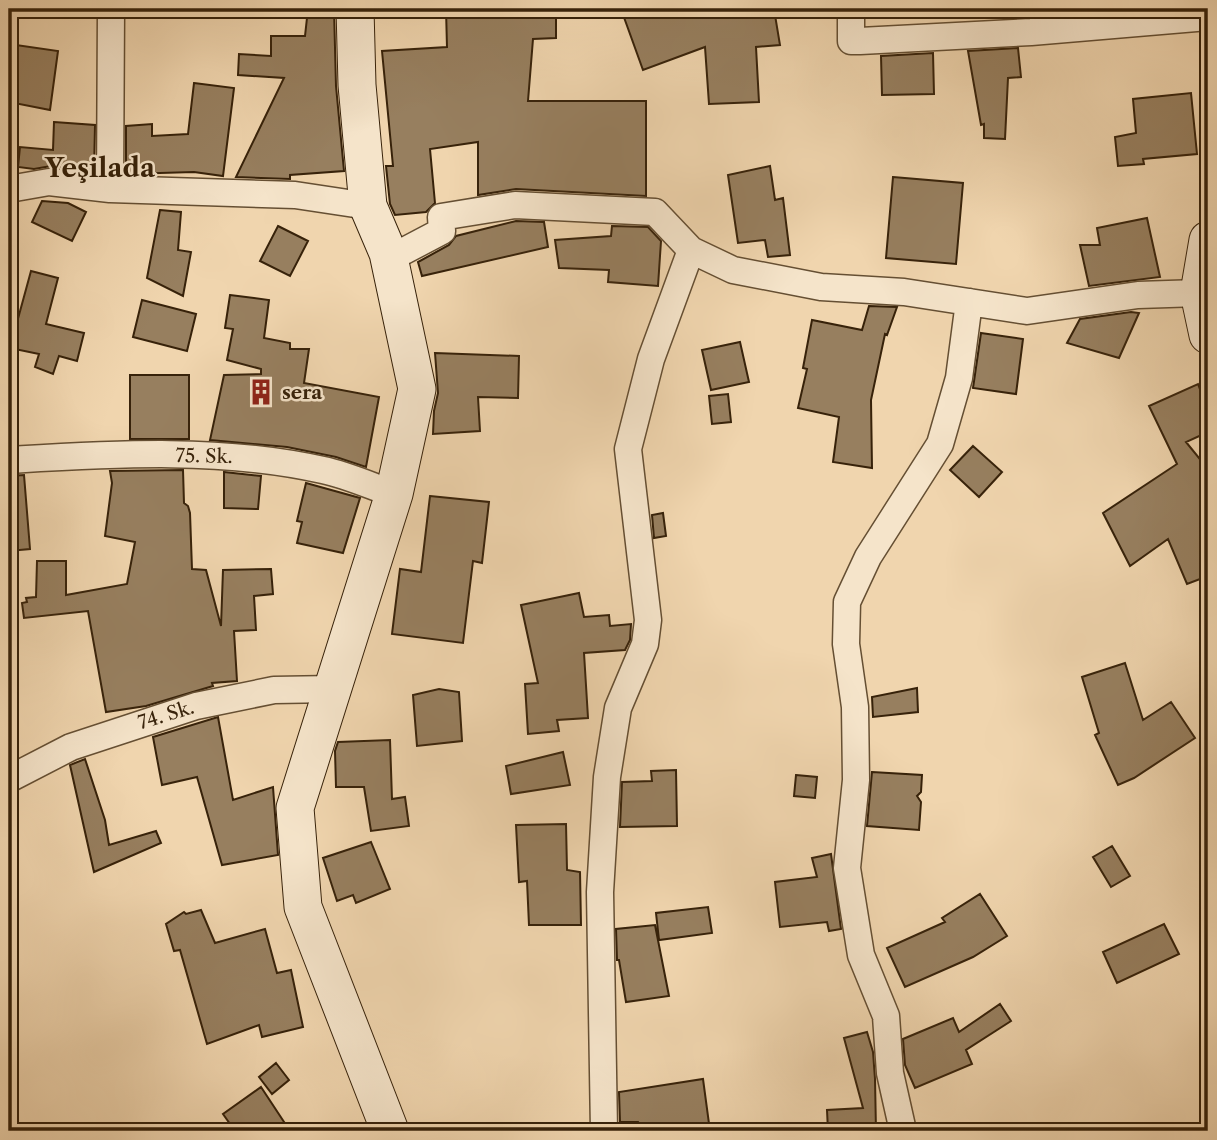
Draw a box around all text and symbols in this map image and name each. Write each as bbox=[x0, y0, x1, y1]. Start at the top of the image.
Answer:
district label: Yeşilada bbox=[44, 152, 156, 184]
building icon: sera bbox=[246, 377, 276, 407]
place label: sera bbox=[282, 381, 323, 404]
street label: 75. Sk. bbox=[175, 444, 233, 468]
street label: 74. Sk. bbox=[135, 696, 197, 734]

